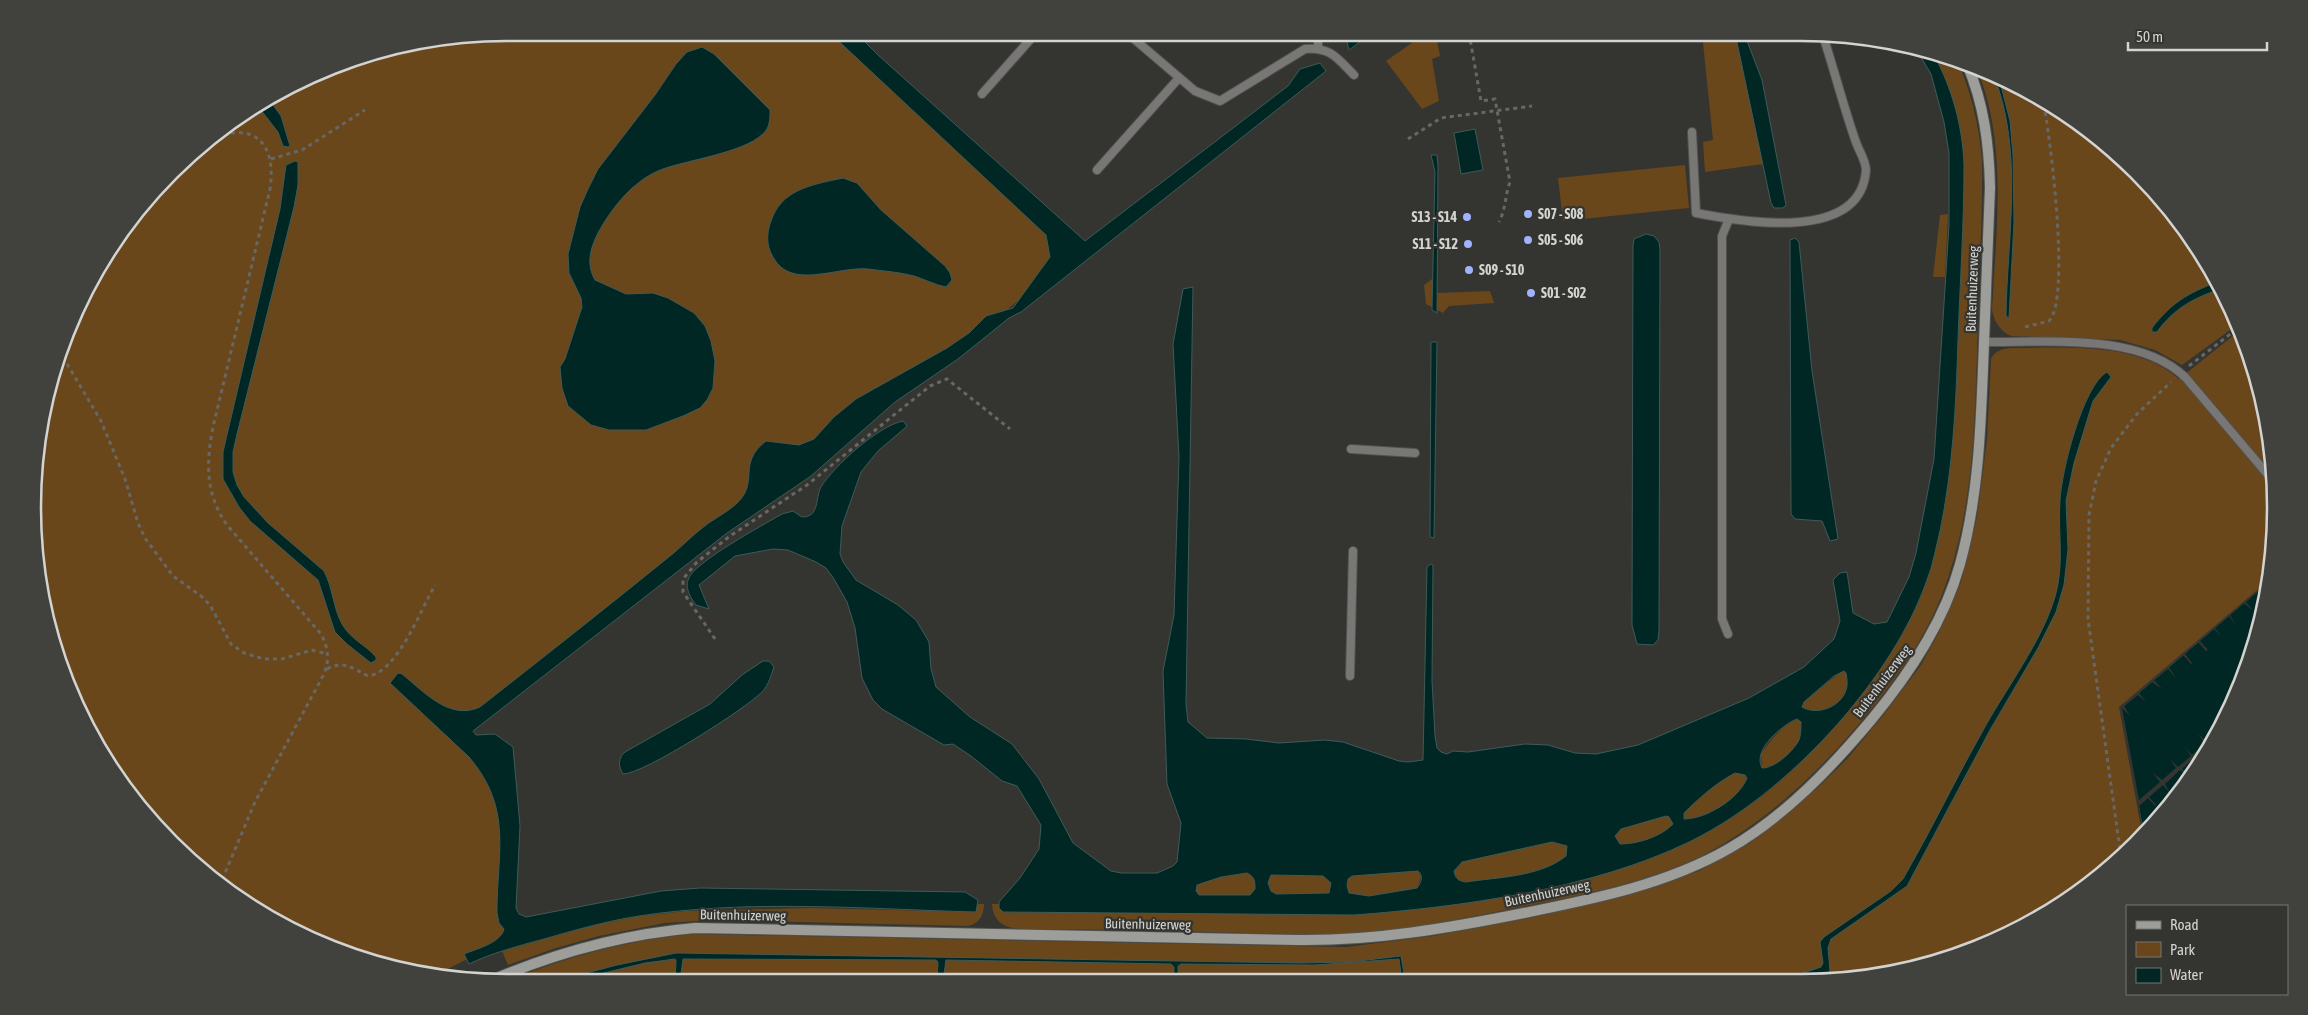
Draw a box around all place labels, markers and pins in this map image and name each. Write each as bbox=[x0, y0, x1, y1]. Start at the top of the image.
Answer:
place label: S07 - S08 bbox=[1538, 206, 1584, 222]
marker: S07 - S08 bbox=[1522, 208, 1534, 220]
place label: S13 - S14 bbox=[1412, 209, 1457, 225]
marker: S13 - S14 bbox=[1461, 211, 1473, 223]
place label: S05 - S06 bbox=[1538, 232, 1584, 248]
marker: S05 - S06 bbox=[1522, 234, 1534, 246]
place label: S11 - S12 bbox=[1413, 236, 1458, 252]
marker: S11 - S12 bbox=[1462, 238, 1474, 250]
place label: S09 - S10 bbox=[1479, 262, 1525, 278]
marker: S09 - S10 bbox=[1463, 264, 1475, 276]
place label: S01 - S02 bbox=[1541, 285, 1587, 301]
marker: S01 - S02 bbox=[1525, 287, 1537, 299]

